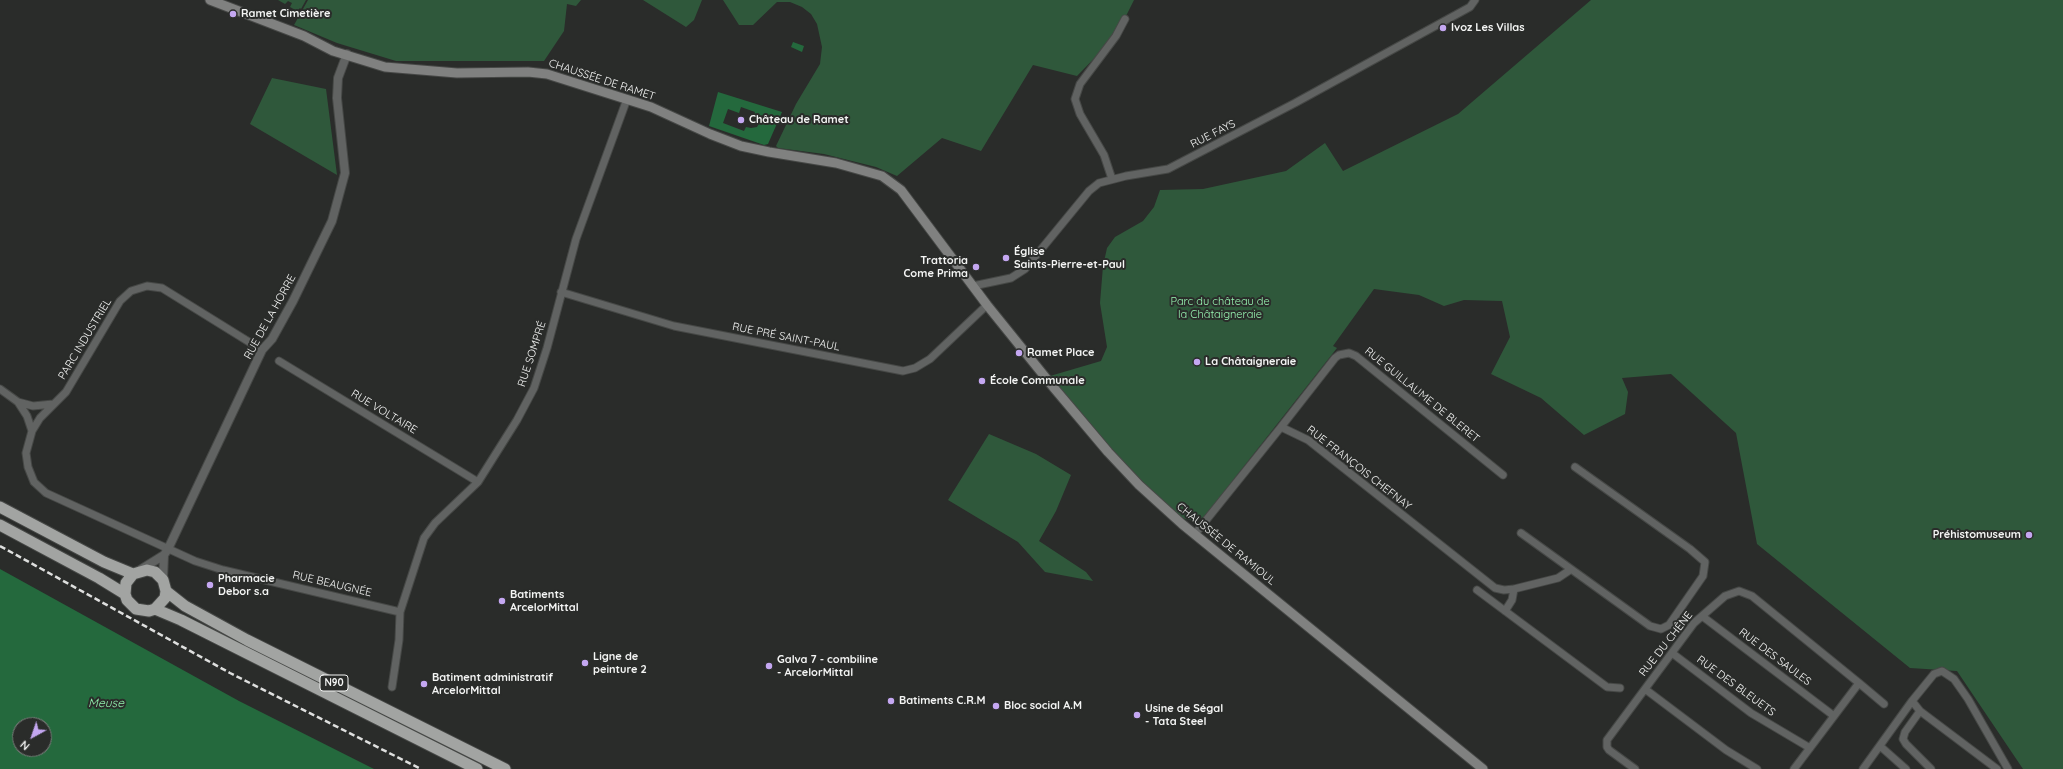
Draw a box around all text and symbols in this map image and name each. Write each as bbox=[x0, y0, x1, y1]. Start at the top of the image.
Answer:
place label: Ramet Cimetière bbox=[241, 7, 330, 21]
marker: Ramet Cimetière bbox=[228, 9, 238, 19]
place label: Ivoz Les Villas bbox=[1451, 21, 1525, 35]
marker: Ivoz Les Villas bbox=[1438, 23, 1448, 33]
street label: CHAUSSÉE DE RAMET bbox=[547, 57, 657, 103]
place label: Château de Ramet bbox=[749, 113, 849, 127]
marker: Château de Ramet bbox=[736, 115, 746, 125]
street label: RUE FAYS bbox=[1188, 117, 1238, 151]
place label: Église Saints-Pierre-et-Paul bbox=[1014, 245, 1125, 271]
marker: Église Saints-Pierre-et-Paul bbox=[1001, 253, 1011, 263]
place label: Trattoria Come Prima bbox=[903, 254, 968, 280]
marker: Trattoria Come Prima bbox=[971, 262, 981, 272]
street label: RUE DE LA HORRE bbox=[241, 272, 299, 362]
park label: Parc du château de la Châtaigneraie bbox=[1170, 295, 1270, 321]
street label: PARC INDUSTRIEL bbox=[56, 296, 114, 382]
street label: RUE SOMPRÉ bbox=[515, 319, 549, 389]
street label: RUE PRÉ SAINT-PAUL bbox=[731, 320, 841, 354]
street label: RUE GUILLAUME DE BLERET bbox=[1362, 344, 1482, 446]
place label: Ramet Place bbox=[1027, 346, 1094, 360]
marker: Ramet Place bbox=[1014, 348, 1024, 358]
place label: La Châtaigneraie bbox=[1205, 355, 1296, 369]
marker: La Châtaigneraie bbox=[1192, 357, 1202, 367]
place label: École Communale bbox=[990, 374, 1085, 388]
marker: École Communale bbox=[977, 376, 987, 386]
street label: RUE VOLTAIRE bbox=[349, 387, 419, 437]
street label: RUE FRANÇOIS CHEFNAY bbox=[1304, 423, 1414, 513]
street label: CHAUSSÉE DE RAMIOUL bbox=[1174, 500, 1278, 588]
place label: Préhistomuseum bbox=[1933, 528, 2021, 542]
marker: Préhistomuseum bbox=[2024, 530, 2034, 540]
street label: RUE BEAUGNÉE bbox=[291, 568, 373, 600]
place label: Pharmacie Debor s.a bbox=[218, 572, 275, 598]
marker: Pharmacie Debor s.a bbox=[205, 580, 215, 590]
place label: Batiments ArcelorMittal bbox=[510, 588, 579, 614]
marker: Batiments ArcelorMittal bbox=[497, 596, 507, 606]
street label: RUE DU CHÊNE bbox=[1637, 609, 1695, 679]
street label: RUE DES SAULES bbox=[1736, 626, 1814, 688]
place label: Ligne de peinture 2 bbox=[593, 650, 647, 676]
place label: Galva 7 - combiline - ArcelorMittal bbox=[777, 653, 878, 679]
street label: RUE DES BLEUETS bbox=[1694, 653, 1778, 719]
marker: Ligne de peinture 2 bbox=[580, 658, 590, 668]
marker: Galva 7 - combiline - ArcelorMittal bbox=[764, 661, 774, 671]
place label: Batiment administratif ArcelorMittal bbox=[432, 671, 553, 697]
road number: N90 bbox=[320, 675, 348, 691]
marker: Batiment administratif ArcelorMittal bbox=[419, 679, 429, 689]
place label: Batiments C.R.M bbox=[899, 694, 985, 708]
water label: Meuse bbox=[88, 696, 124, 710]
marker: Batiments C.R.M bbox=[886, 696, 896, 706]
place label: Bloc social A.M bbox=[1004, 699, 1082, 713]
marker: Bloc social A.M bbox=[991, 701, 1001, 711]
place label: Usine de Ségal - Tata Steel bbox=[1145, 702, 1223, 728]
marker: Usine de Ségal - Tata Steel bbox=[1132, 710, 1142, 720]
north arrow bbox=[12, 717, 52, 757]
text: N bbox=[17, 737, 33, 753]

